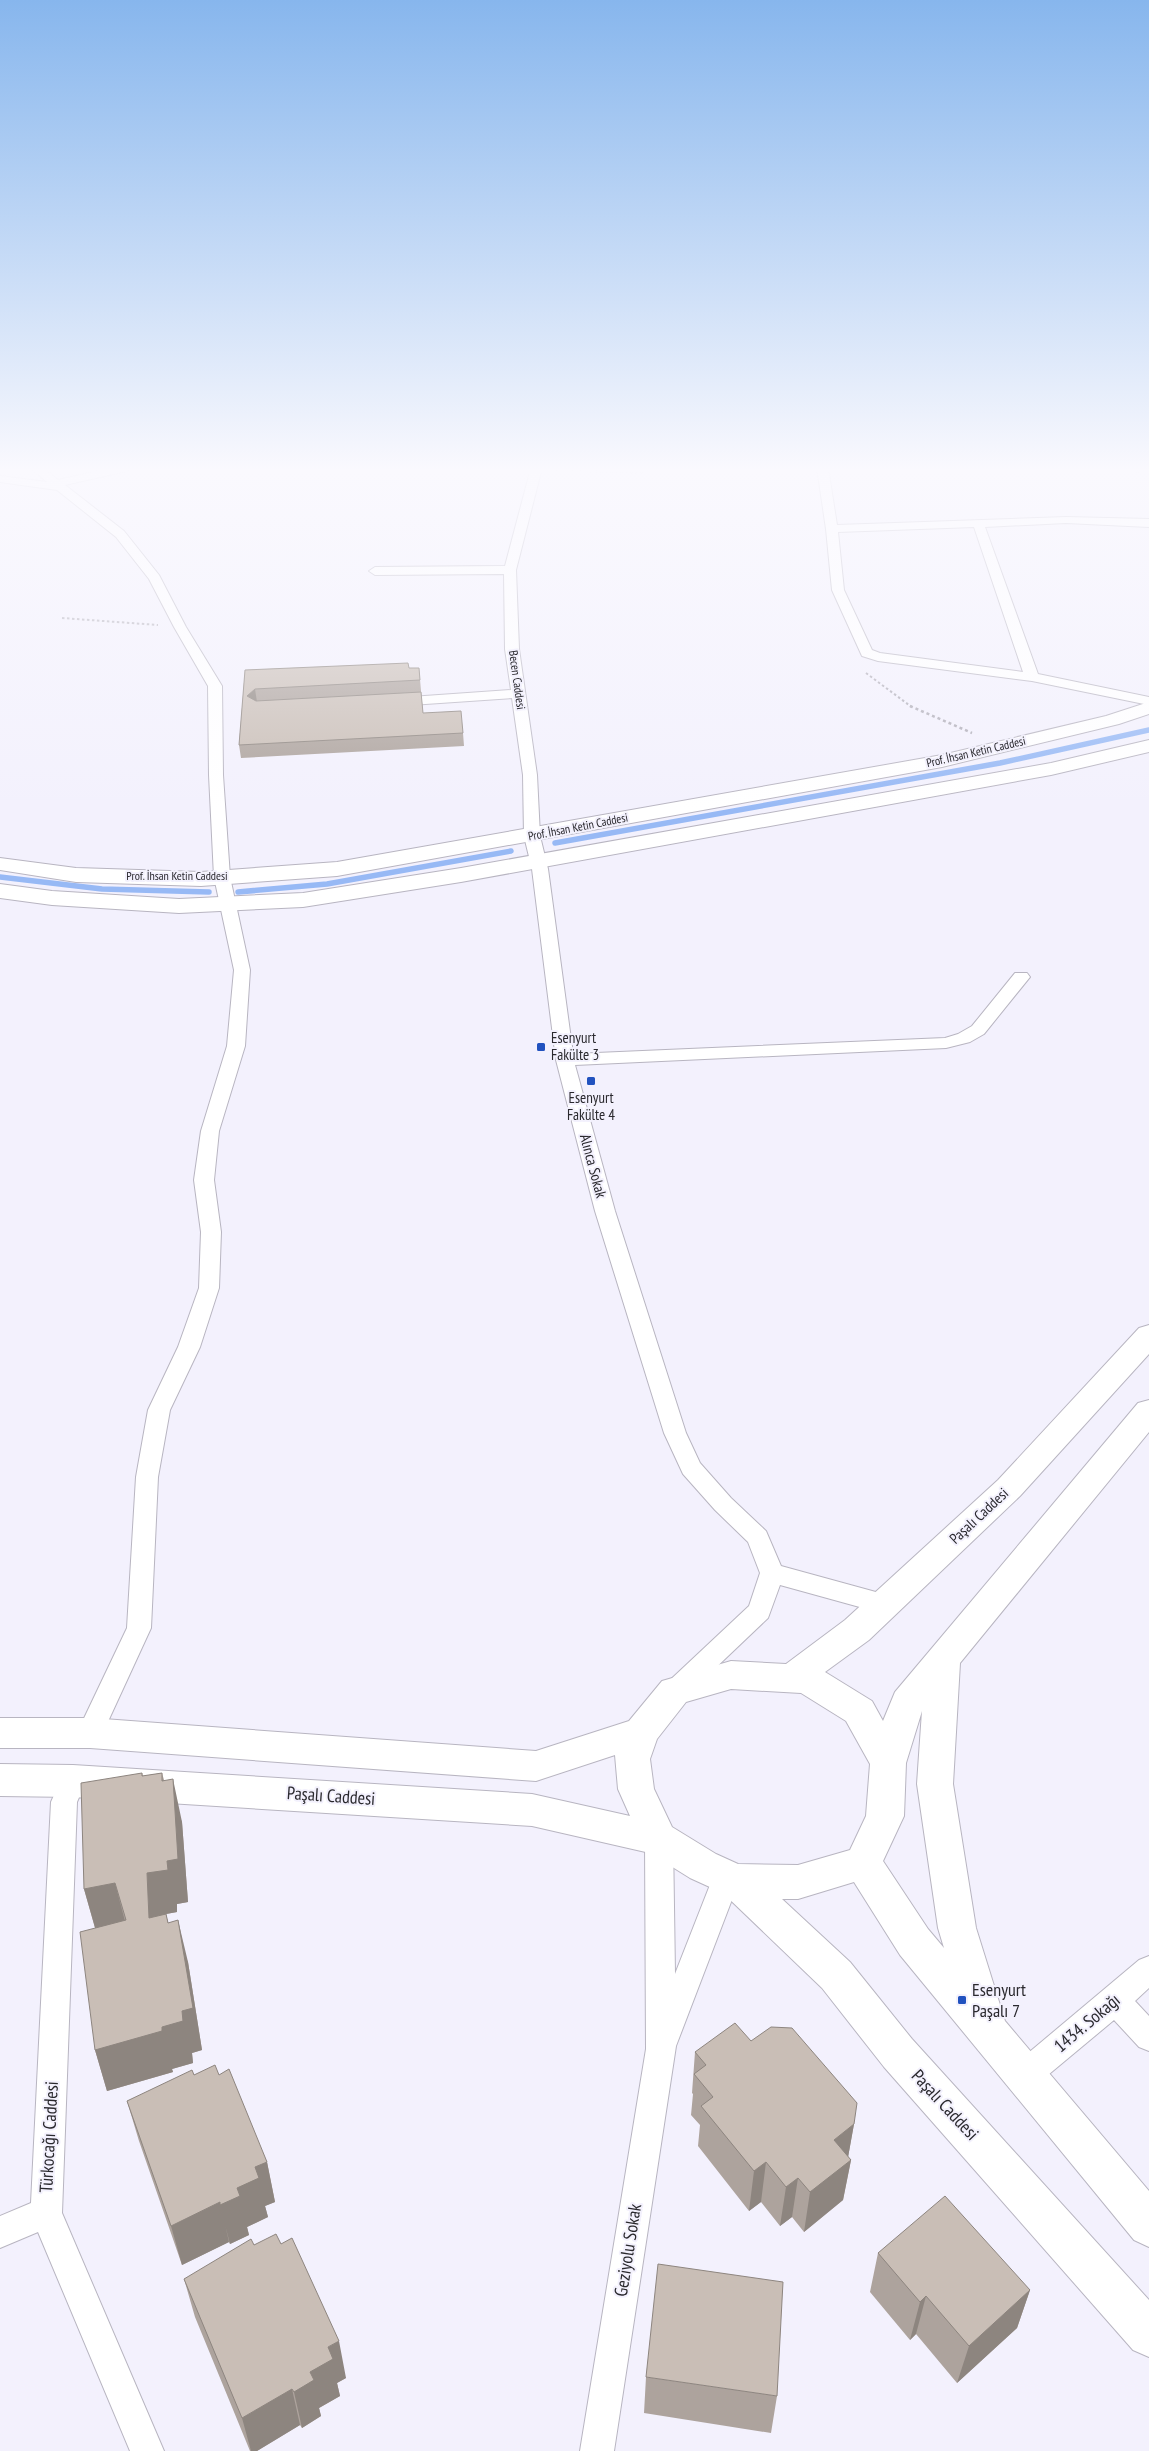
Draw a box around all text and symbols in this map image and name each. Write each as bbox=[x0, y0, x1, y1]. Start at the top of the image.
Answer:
street label: Becen Caddesi bbox=[506, 649, 529, 710]
street label: Prof. İhsan Ketin Caddesi bbox=[925, 733, 1027, 770]
street label: Prof. İhsan Ketin Caddesi bbox=[527, 809, 629, 844]
street label: Prof. İhsan Ketin Caddesi bbox=[126, 868, 228, 883]
place label: Esenyurt Fakülte 3 bbox=[551, 1028, 599, 1064]
marker: Esenyurt Fakülte 3 bbox=[535, 1041, 547, 1053]
marker: Esenyurt Fakülte 4 bbox=[585, 1075, 597, 1087]
place label: Esenyurt Fakülte 4 bbox=[567, 1088, 615, 1124]
street label: Alınca Sokak bbox=[576, 1132, 611, 1200]
street label: Paşalı Caddesi bbox=[945, 1484, 1012, 1548]
street label: Paşalı Caddesi bbox=[286, 1781, 376, 1810]
place label: Esenyurt Paşalı 7 bbox=[972, 1978, 1026, 2022]
street label: 1434. Sokağı bbox=[1049, 1988, 1125, 2057]
marker: Esenyurt Paşalı 7 bbox=[956, 1994, 968, 2006]
street label: Paşalı Caddesi bbox=[907, 2065, 984, 2145]
street label: Türkocağı Caddesi bbox=[34, 2081, 63, 2193]
street label: Geziyolu Sokak bbox=[609, 2202, 646, 2298]

